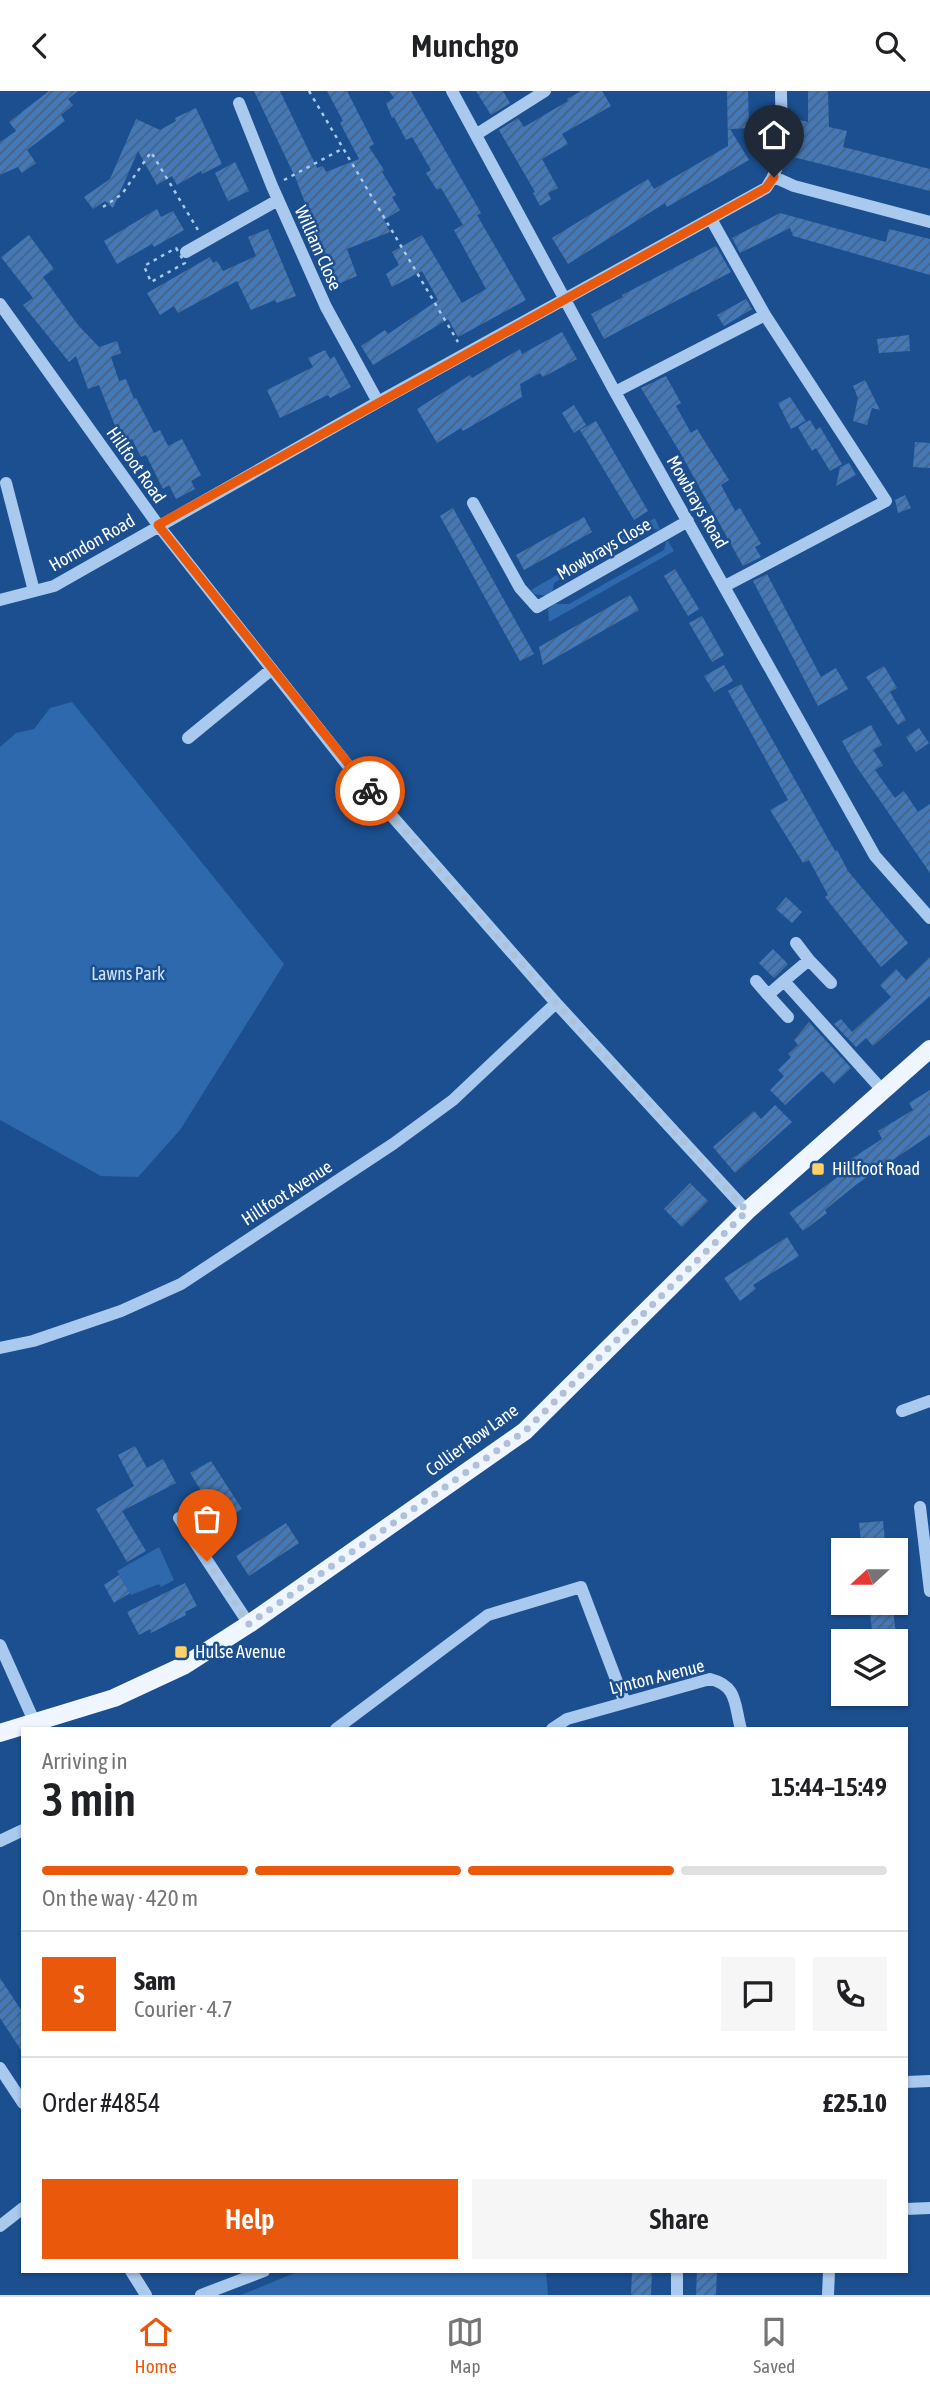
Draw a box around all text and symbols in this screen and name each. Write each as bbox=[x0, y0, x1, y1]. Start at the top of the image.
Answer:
icon: back bbox=[21, 27, 59, 65]
text: Munchgo bbox=[411, 27, 519, 64]
icon: search bbox=[871, 27, 909, 65]
pin bbox=[744, 105, 804, 177]
icon: home bbox=[755, 116, 793, 154]
street label: William Close bbox=[290, 202, 346, 293]
street label: Hillfoot Road bbox=[103, 423, 170, 507]
street label: Mowbrays Road bbox=[662, 452, 732, 552]
street label: Horndon Road bbox=[45, 510, 138, 576]
street label: Mowbrays Close bbox=[553, 513, 654, 584]
courier bbox=[335, 756, 405, 826]
icon: bike bbox=[351, 772, 389, 810]
park label: Lawns Park bbox=[91, 963, 165, 984]
street label: Hillfoot Avenue bbox=[238, 1156, 336, 1230]
place label: Hillfoot Road bbox=[832, 1158, 920, 1179]
marker: Hillfoot Road bbox=[810, 1161, 826, 1177]
street label: Collier Row Lane bbox=[421, 1399, 522, 1480]
pin bbox=[177, 1489, 237, 1561]
icon: bag bbox=[188, 1500, 226, 1538]
north arrow bbox=[831, 1538, 908, 1615]
map controls bbox=[831, 1538, 908, 1706]
button: layers bbox=[831, 1629, 908, 1706]
place label: Hulse Avenue bbox=[195, 1641, 286, 1662]
marker: Hulse Avenue bbox=[173, 1644, 189, 1660]
street label: Lynton Avenue bbox=[607, 1655, 707, 1698]
text: Arriving in bbox=[42, 1748, 128, 1774]
text: 15:44–15:49 bbox=[771, 1772, 887, 1802]
text: 3 min bbox=[42, 1773, 136, 1826]
text: On the way · 420 m bbox=[42, 1885, 198, 1911]
button: chat bbox=[721, 1957, 795, 2031]
button: phone bbox=[813, 1957, 887, 2031]
text: Sam bbox=[134, 1966, 176, 1996]
text: S bbox=[74, 1979, 84, 2009]
text: Courier · 4.7 bbox=[134, 1996, 233, 2022]
text: Order #4854 bbox=[42, 2088, 161, 2118]
text: £25.10 bbox=[823, 2088, 887, 2118]
button: Help bbox=[42, 2179, 458, 2259]
button: Share bbox=[472, 2179, 887, 2259]
tab: Home bbox=[135, 2313, 177, 2377]
tab: Map bbox=[446, 2313, 484, 2377]
tab: Saved bbox=[753, 2313, 795, 2377]

